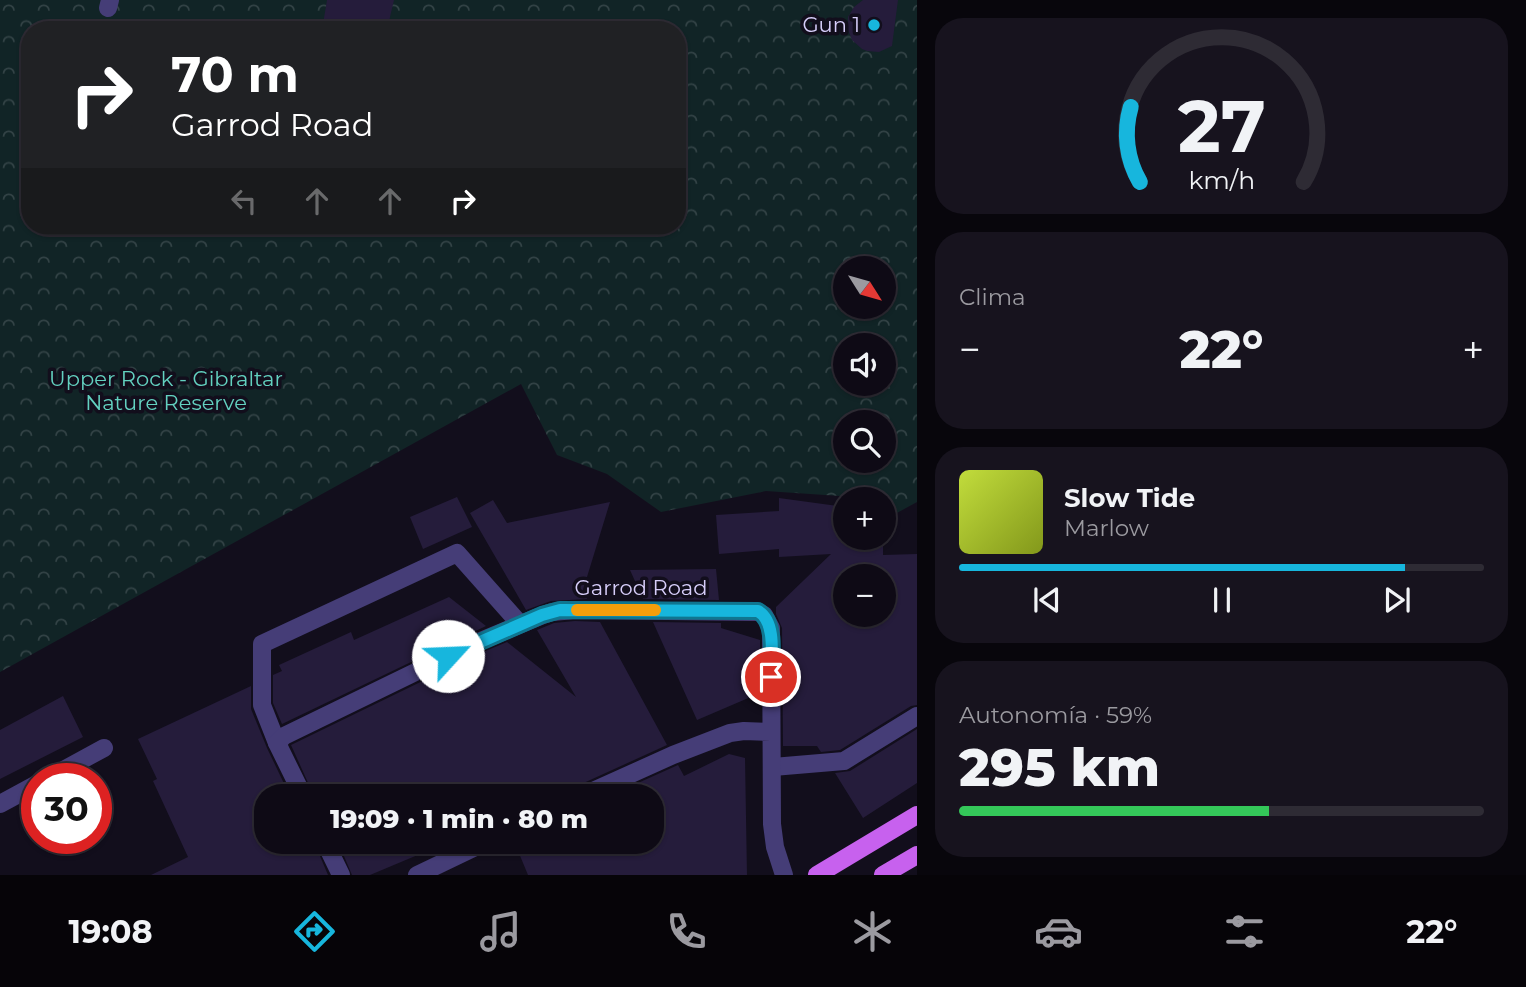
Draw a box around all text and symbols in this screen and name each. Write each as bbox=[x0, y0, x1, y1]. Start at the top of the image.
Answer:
place label: Gun 1 bbox=[802, 12, 860, 37]
marker: Gun 1 bbox=[866, 17, 882, 33]
text: 70 m bbox=[171, 45, 299, 104]
icon: right bbox=[56, 49, 147, 140]
text: 27 bbox=[1177, 83, 1266, 171]
text: Garrod Road bbox=[171, 105, 373, 144]
text: km/h bbox=[1188, 165, 1255, 195]
icon: left bbox=[225, 182, 263, 220]
icon: ahead bbox=[298, 182, 336, 220]
icon: ahead bbox=[371, 182, 409, 220]
icon: right bbox=[444, 182, 482, 220]
north arrow bbox=[833, 256, 896, 318]
map controls bbox=[833, 256, 896, 627]
text: Clima bbox=[959, 283, 1026, 311]
text: 22° bbox=[1180, 318, 1263, 381]
text: − bbox=[959, 326, 981, 373]
text: + bbox=[1462, 326, 1484, 373]
button: sound bbox=[833, 333, 896, 396]
park label: Upper Rock - Gibraltar Nature Reserve bbox=[49, 366, 283, 415]
button: search bbox=[833, 410, 896, 473]
text: Slow Tide bbox=[1064, 482, 1195, 514]
button: + bbox=[833, 487, 896, 550]
text: Marlow bbox=[1064, 514, 1149, 542]
button: − bbox=[833, 564, 896, 627]
street label: Garrod Road bbox=[575, 575, 707, 600]
icon: previous bbox=[1028, 581, 1066, 619]
icon: pause bbox=[1203, 581, 1241, 619]
icon: next bbox=[1378, 581, 1416, 619]
position arrow bbox=[411, 619, 485, 693]
pin bbox=[741, 647, 801, 707]
icon: arrive bbox=[752, 658, 790, 696]
text: Autonomía · 59% bbox=[959, 701, 1152, 729]
text: 295 km bbox=[959, 736, 1160, 799]
speed limit sign: 30 bbox=[21, 763, 112, 854]
text: 19:09 · 1 min · 80 m bbox=[330, 803, 588, 835]
icon: directions bbox=[290, 907, 339, 956]
icon: music bbox=[476, 907, 525, 956]
icon: phone bbox=[662, 907, 711, 956]
icon: climate bbox=[848, 907, 897, 956]
icon: car bbox=[1034, 907, 1083, 956]
icon: filters bbox=[1220, 907, 1269, 956]
text: 19:08 bbox=[69, 912, 153, 951]
text: 22° bbox=[1406, 912, 1457, 951]

